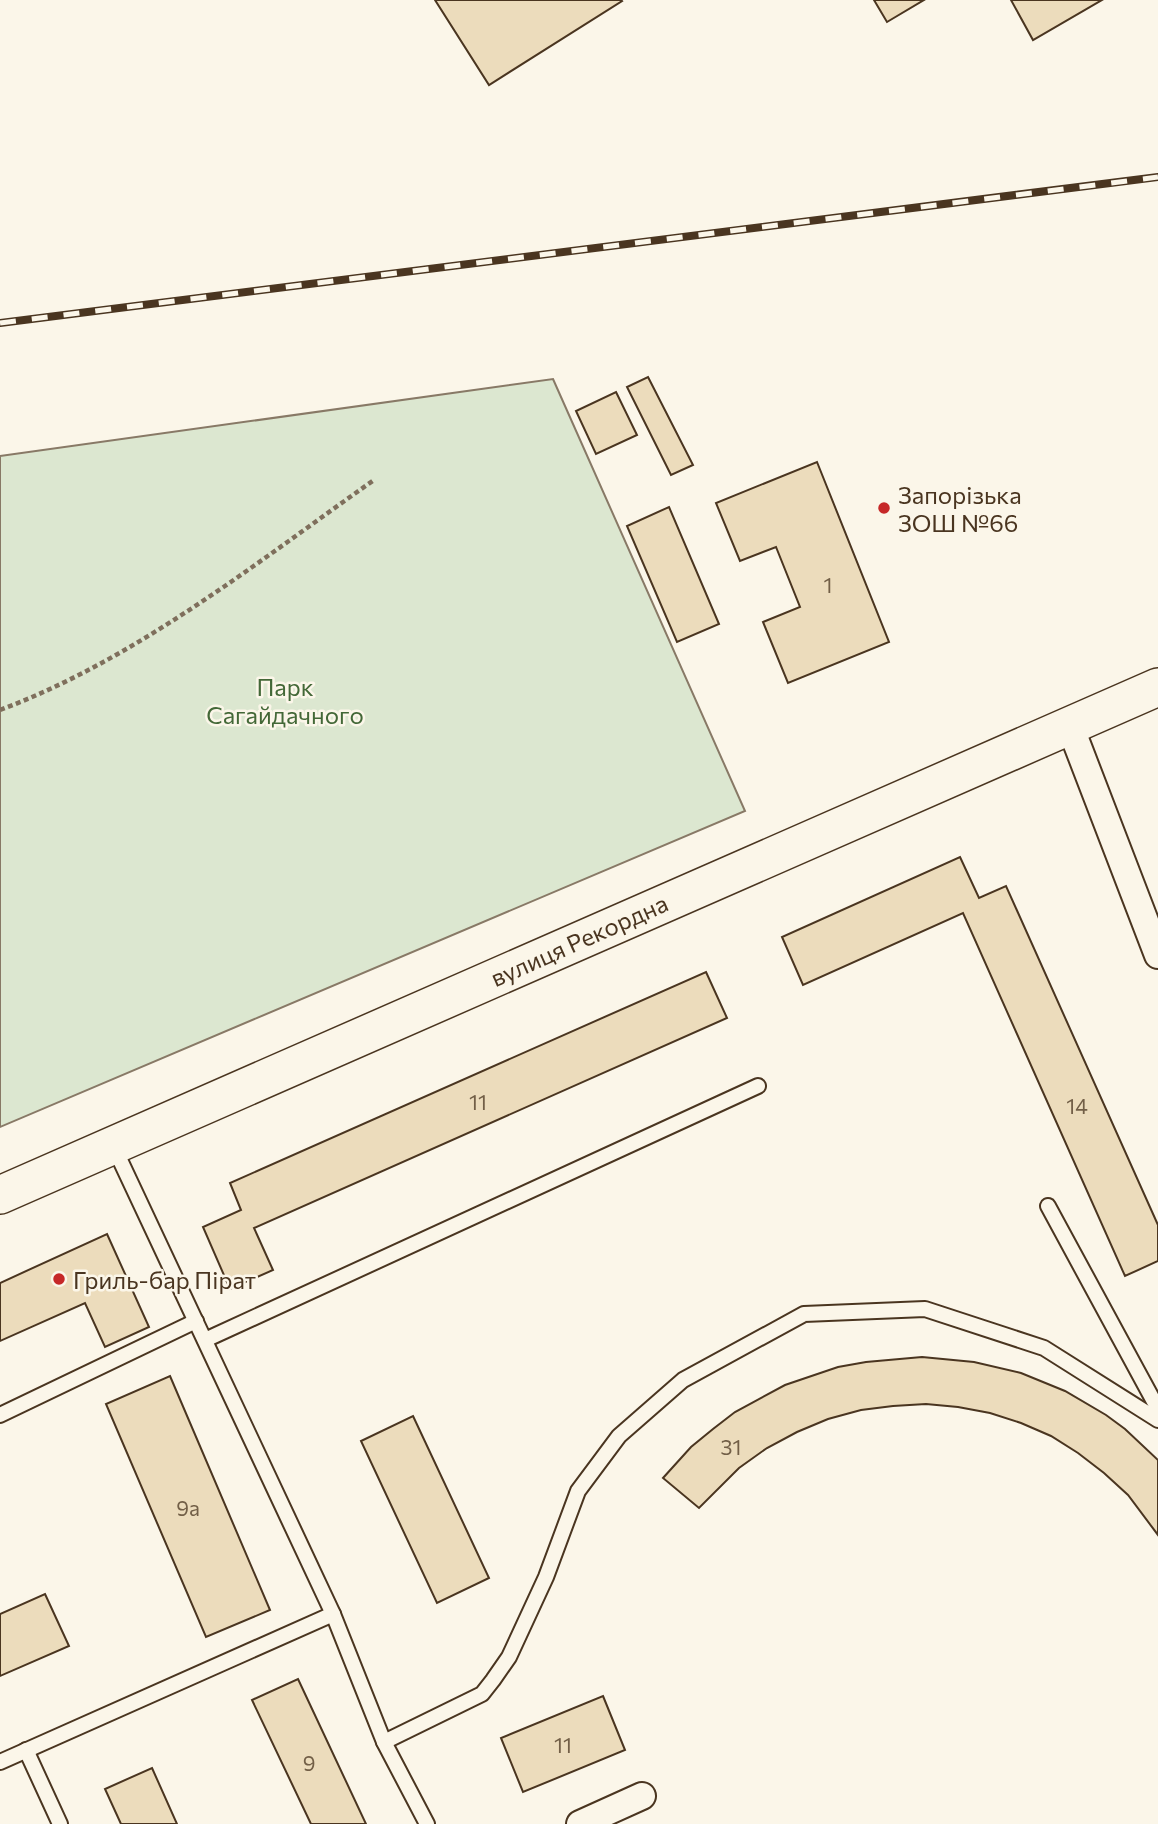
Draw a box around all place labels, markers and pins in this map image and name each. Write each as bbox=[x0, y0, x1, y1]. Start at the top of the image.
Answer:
place label: Запорізька ЗОШ №66 bbox=[898, 480, 1022, 537]
marker: Запорізька ЗОШ №66 bbox=[876, 500, 892, 516]
place label: Гриль-бар Пірат bbox=[73, 1265, 256, 1294]
marker: Гриль-бар Пірат bbox=[51, 1271, 67, 1287]

